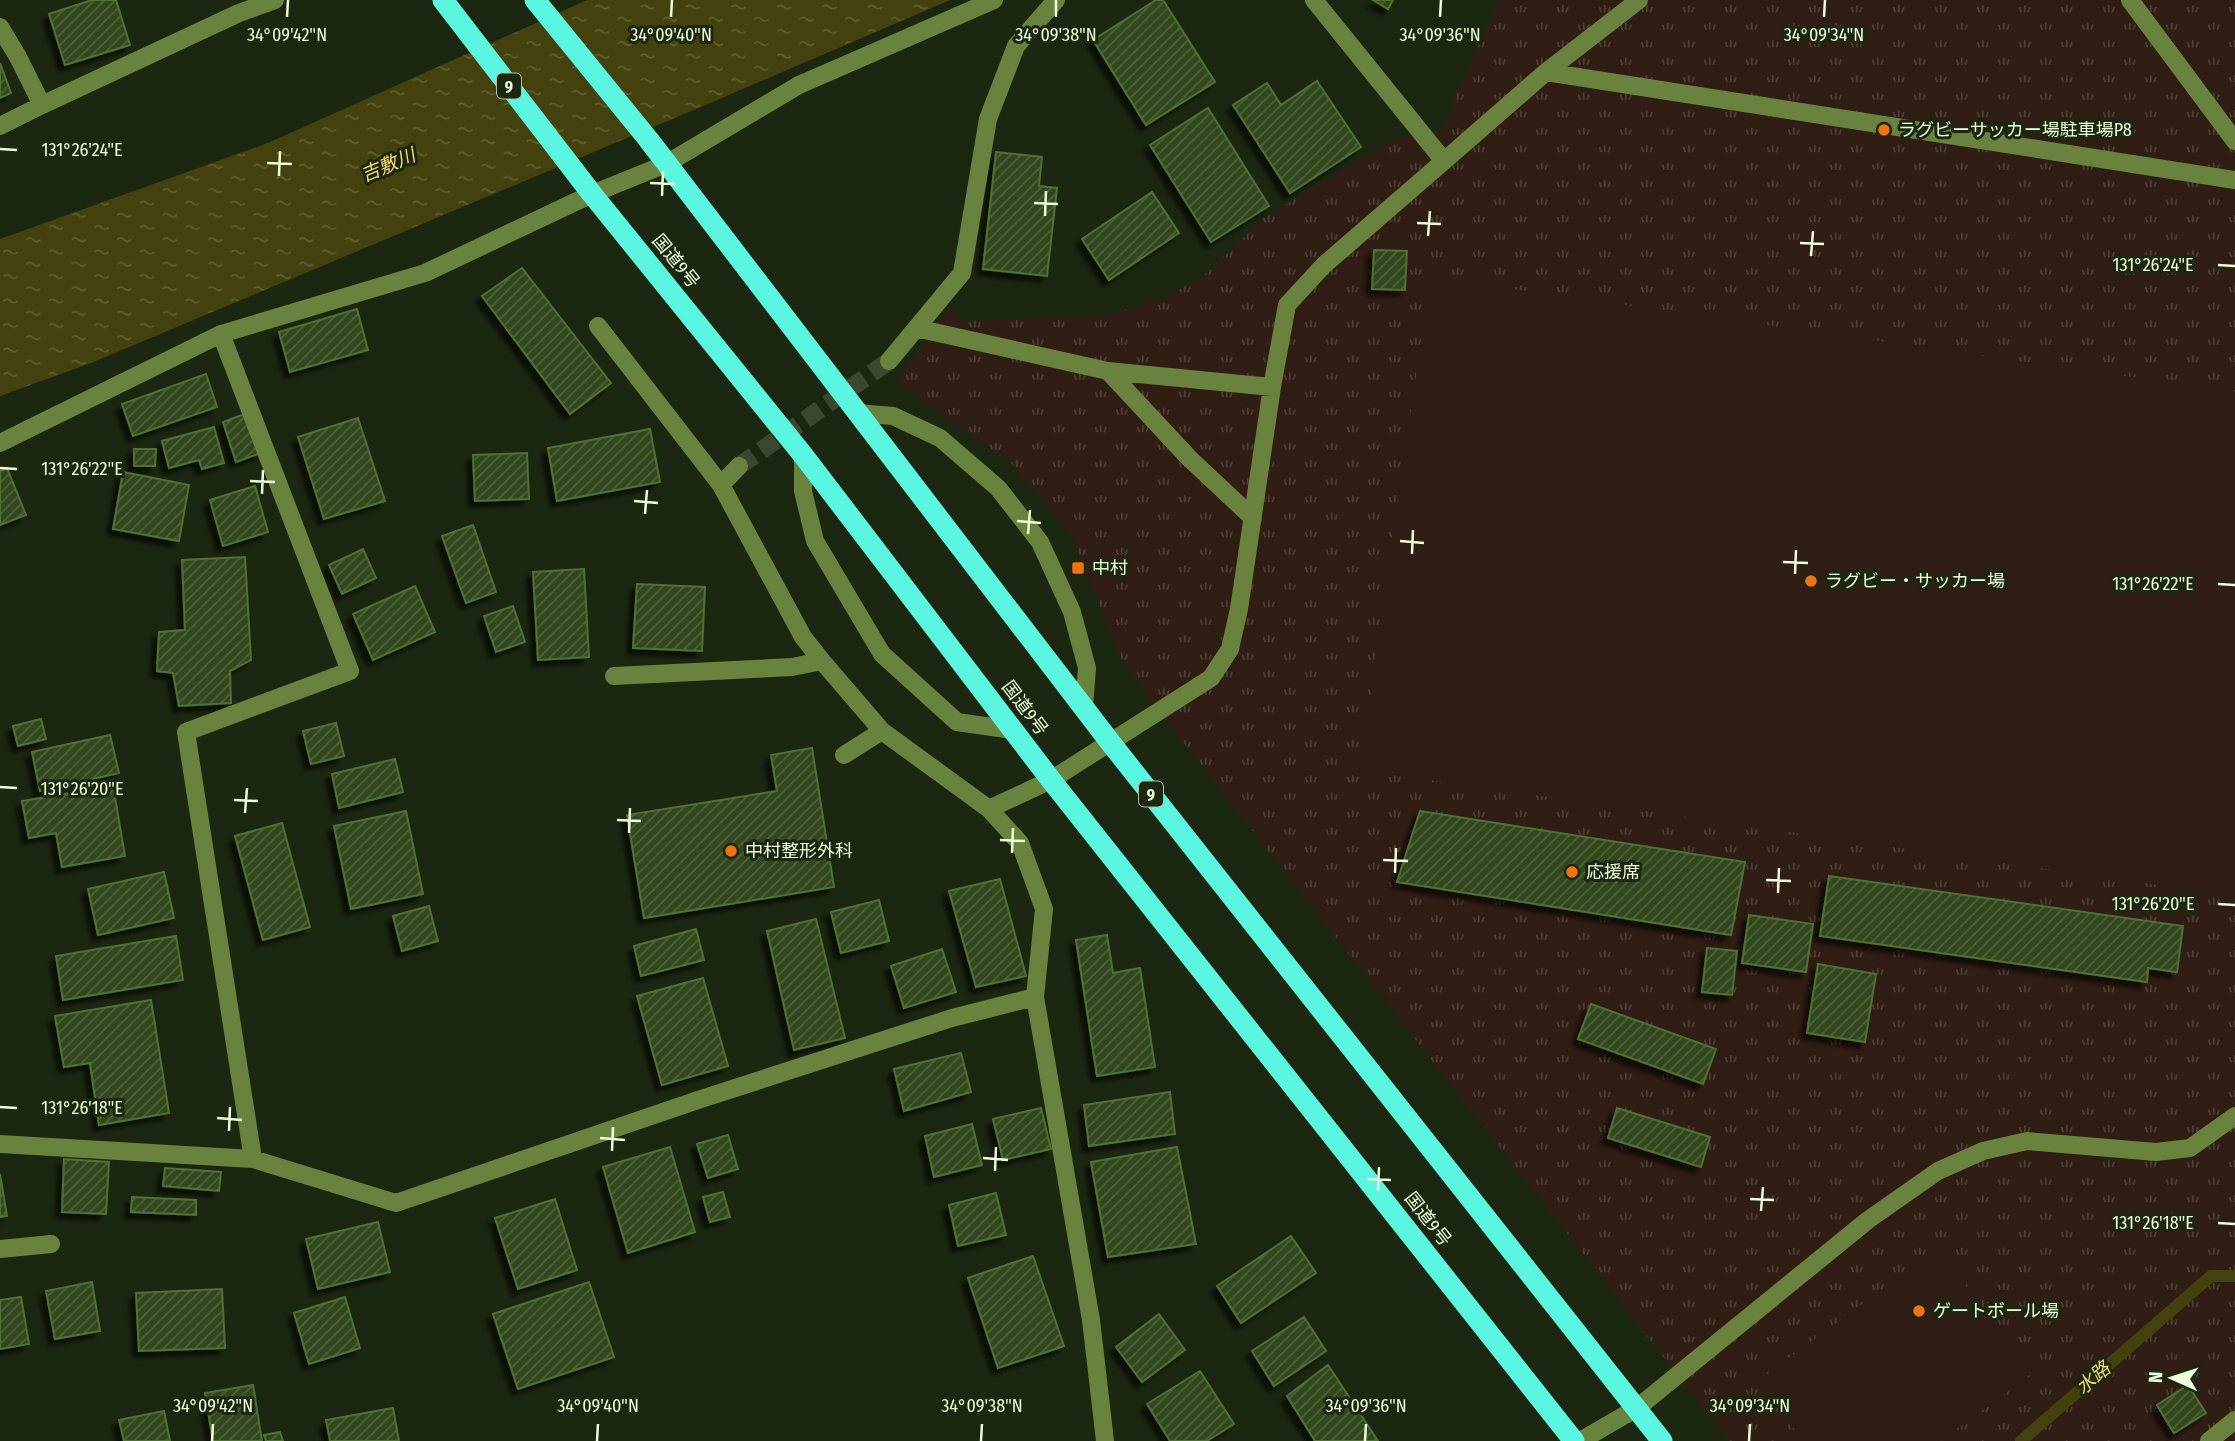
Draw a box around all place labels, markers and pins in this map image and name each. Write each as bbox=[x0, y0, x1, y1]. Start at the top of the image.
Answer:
place label: ラグビーサッカー場駐車場P8 bbox=[1898, 119, 2132, 141]
marker: ラグビーサッカー場駐車場P8 bbox=[1876, 122, 1892, 138]
place label: 中村 bbox=[1092, 557, 1128, 579]
marker: 中村 bbox=[1070, 560, 1086, 576]
place label: ラグビー・サッカー場 bbox=[1825, 570, 2005, 592]
marker: ラグビー・サッカー場 bbox=[1803, 573, 1819, 589]
place label: 中村整形外科 bbox=[745, 840, 853, 862]
marker: 中村整形外科 bbox=[723, 843, 739, 859]
place label: 応援席 bbox=[1586, 861, 1640, 883]
marker: 応援席 bbox=[1564, 864, 1580, 880]
place label: ゲートボール場 bbox=[1933, 1300, 2059, 1322]
marker: ゲートボール場 bbox=[1911, 1303, 1927, 1319]

